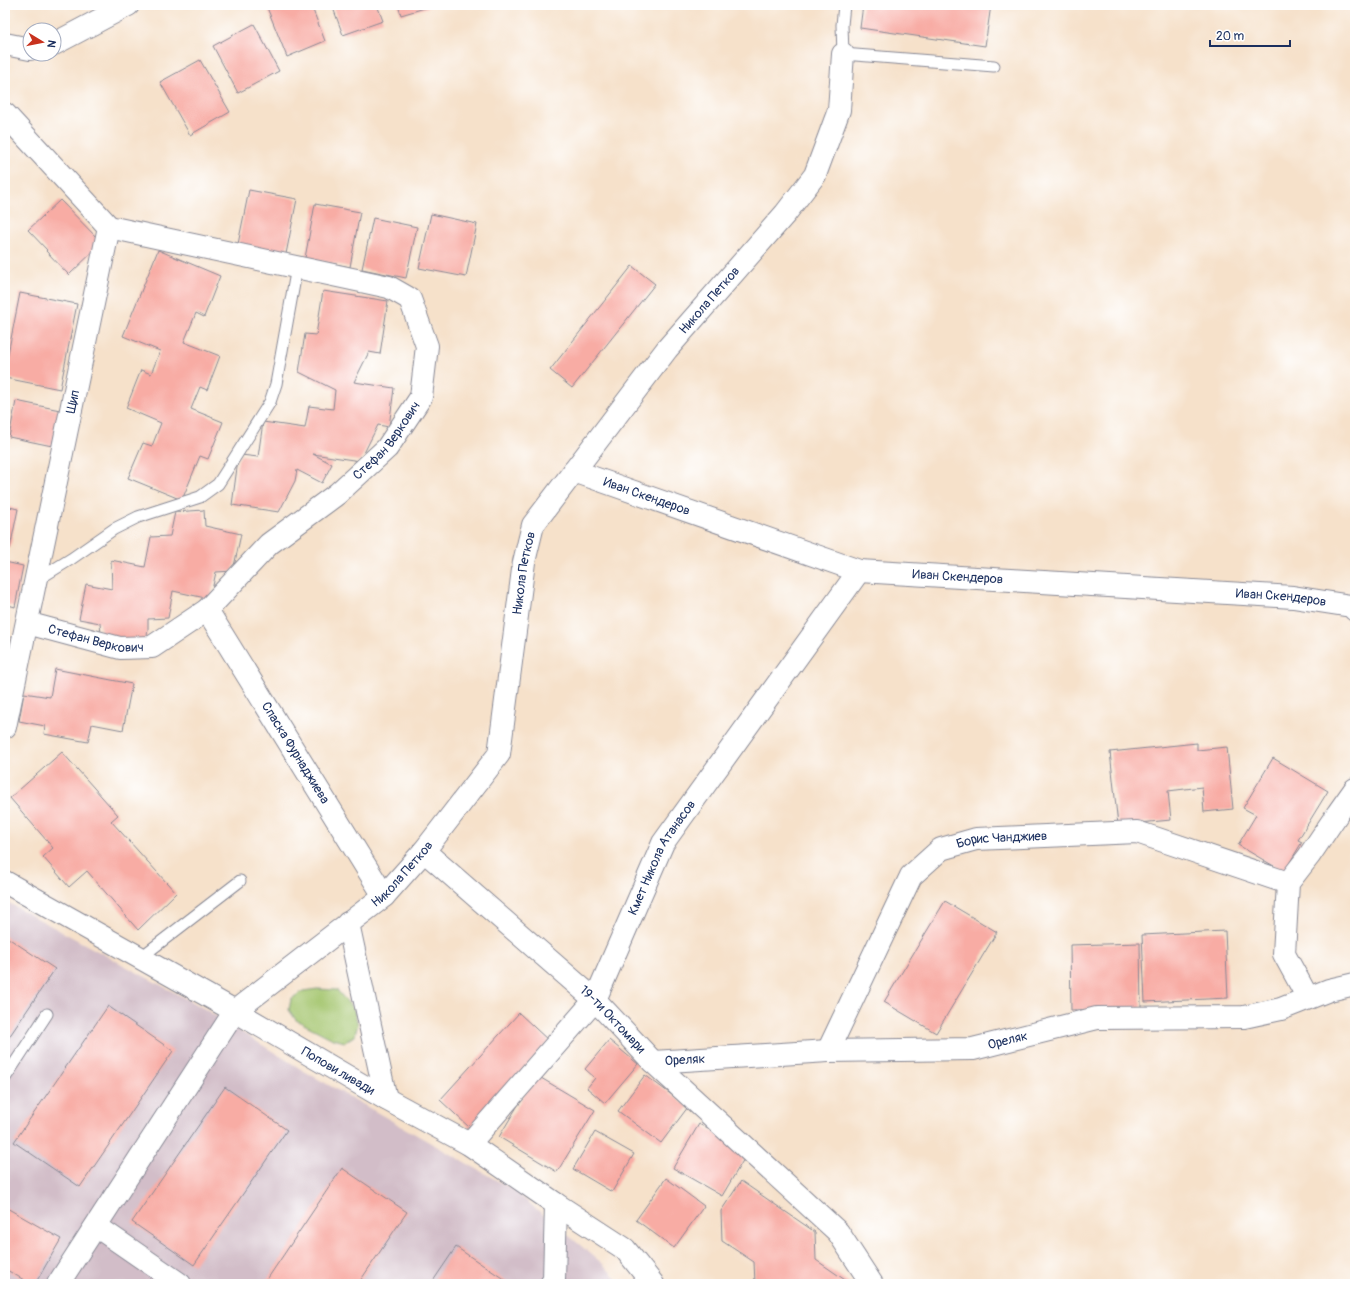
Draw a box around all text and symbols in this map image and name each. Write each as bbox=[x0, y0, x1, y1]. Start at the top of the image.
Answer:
north arrow bbox=[22, 22, 62, 62]
scale bar bbox=[1210, 22, 1290, 48]
text: 20 m bbox=[1216, 29, 1245, 44]
text: N bbox=[44, 39, 58, 49]
street label: Никола Петков bbox=[676, 263, 743, 337]
street label: Щип bbox=[63, 389, 83, 415]
street label: Стефан Веркович bbox=[350, 398, 424, 483]
street label: Иван Скендеров bbox=[601, 474, 692, 519]
street label: Никола Петков bbox=[509, 530, 539, 616]
street label: Иван Скендеров bbox=[912, 566, 1004, 588]
street label: Иван Скендеров bbox=[1235, 586, 1328, 610]
street label: Стефан Веркович bbox=[46, 621, 144, 656]
street label: Спаска Фурнаджиева bbox=[258, 699, 333, 807]
street label: Кмет Никола Атанасов bbox=[625, 797, 699, 918]
street label: Борис Чанджиев bbox=[954, 828, 1047, 852]
street label: Никола Петков bbox=[368, 838, 437, 911]
street label: 19-ти Октомври bbox=[576, 982, 649, 1057]
street label: Ореляк bbox=[986, 1028, 1029, 1053]
street label: Попови ливади bbox=[299, 1043, 378, 1099]
street label: Ореляк bbox=[664, 1051, 706, 1069]

